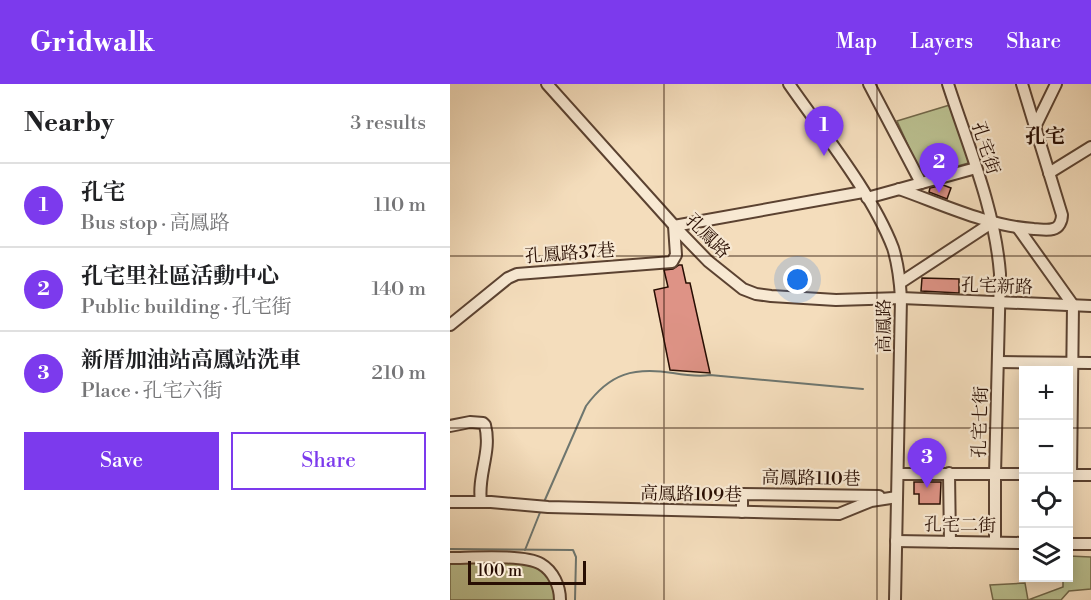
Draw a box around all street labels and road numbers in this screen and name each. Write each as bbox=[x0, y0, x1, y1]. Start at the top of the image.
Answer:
street label: 孔宅街 bbox=[966, 119, 1005, 177]
street label: 孔鳳路 bbox=[680, 209, 735, 264]
street label: 孔鳳路37巷 bbox=[524, 239, 616, 268]
street label: 孔宅新路 bbox=[961, 274, 1033, 299]
street label: 高鳳路 bbox=[873, 299, 896, 353]
street label: 孔宅七街 bbox=[968, 386, 993, 458]
street label: 高鳳路110巷 bbox=[761, 466, 861, 491]
street label: 高鳳路109巷 bbox=[640, 482, 742, 507]
street label: 孔宅二街 bbox=[924, 513, 996, 538]

